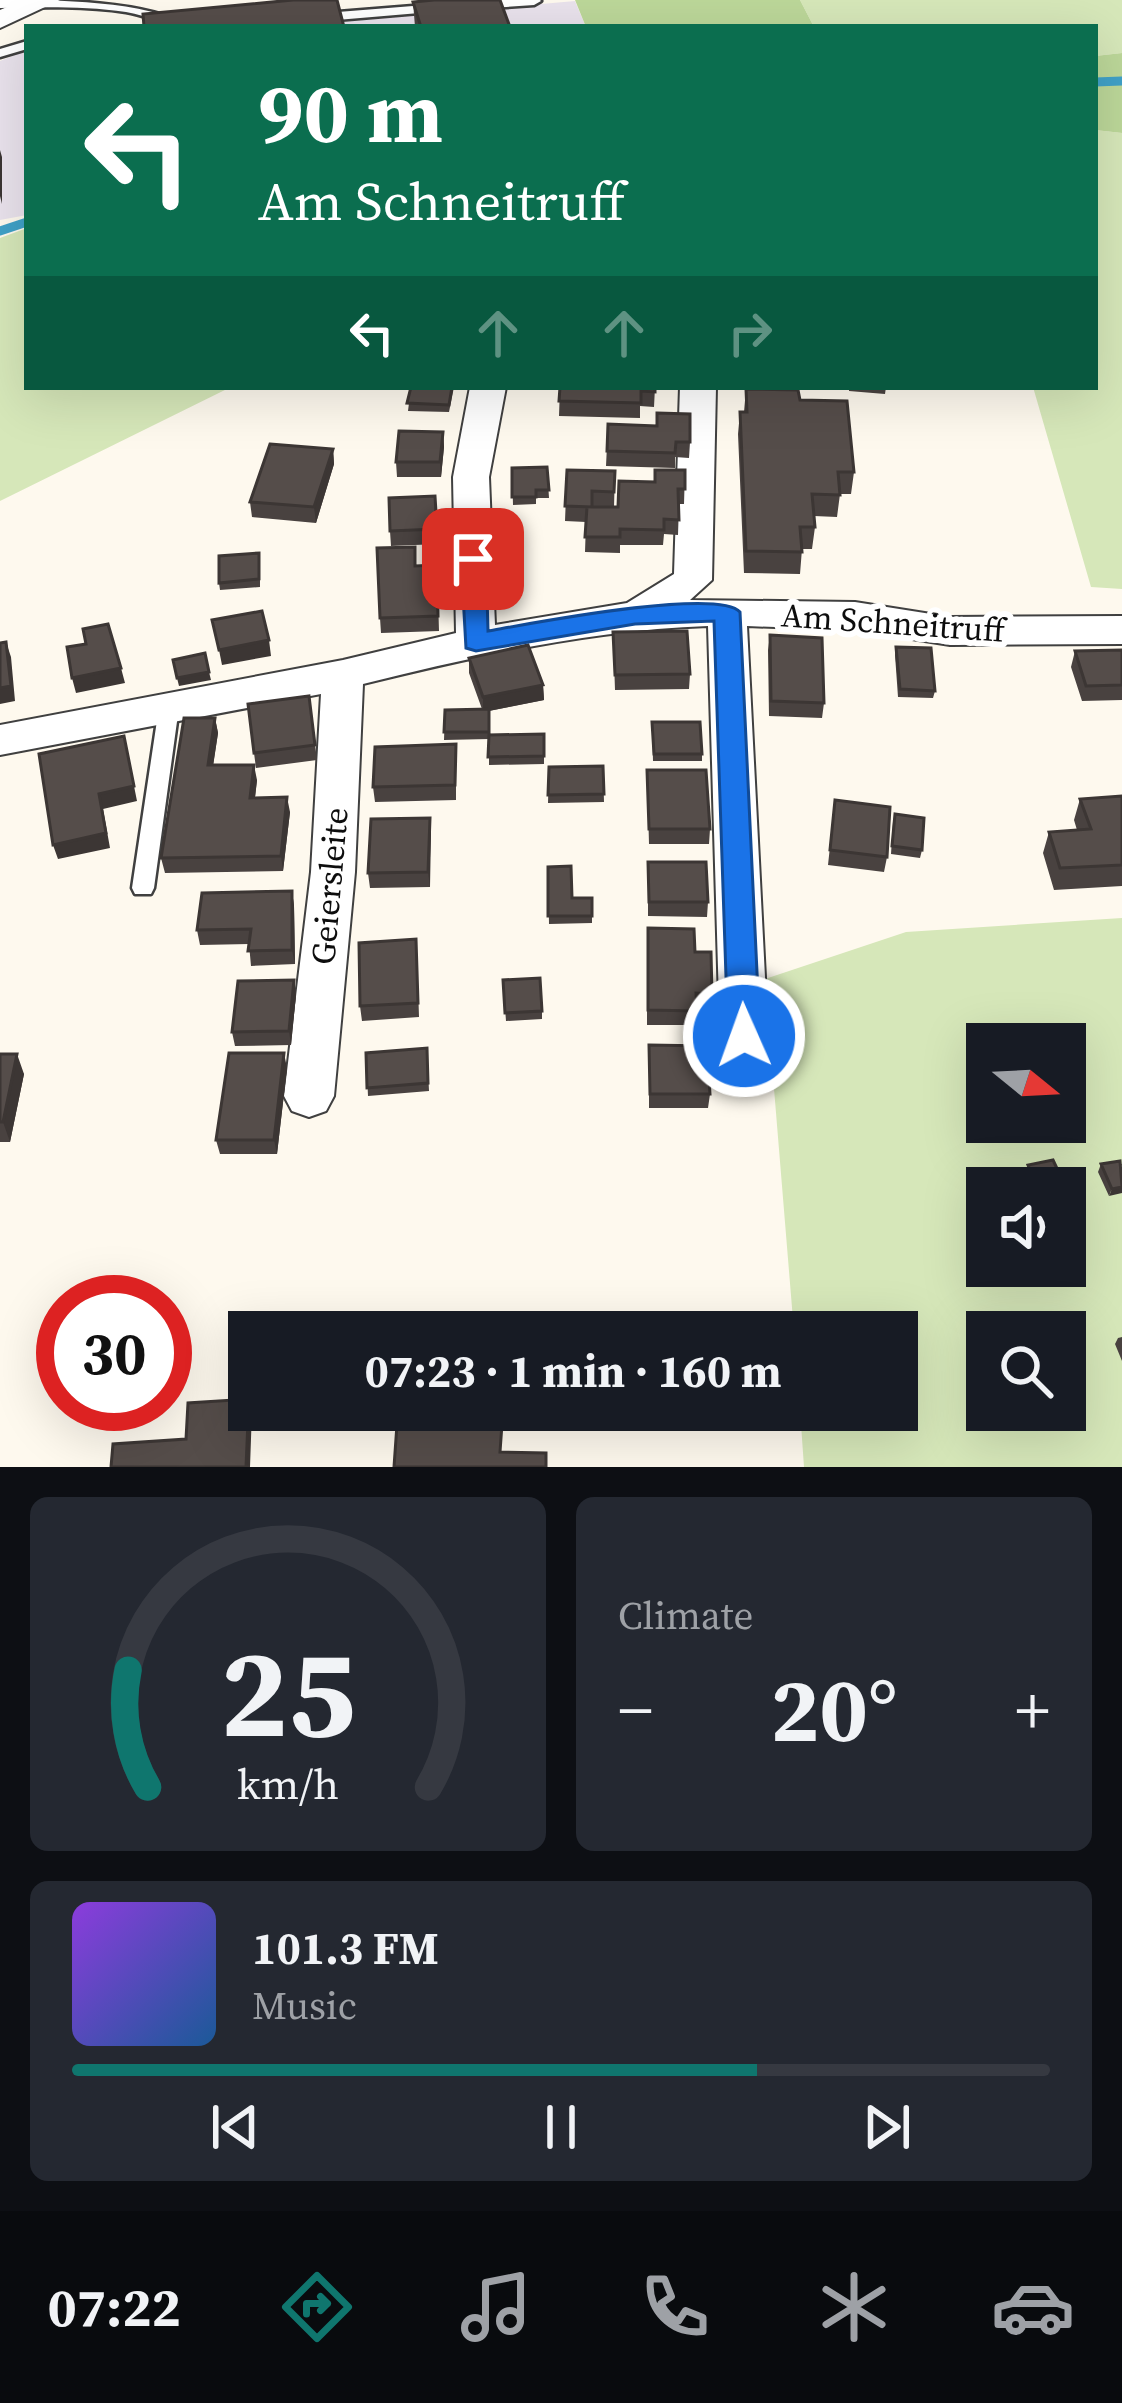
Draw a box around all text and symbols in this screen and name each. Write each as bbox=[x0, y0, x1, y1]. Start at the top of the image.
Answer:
text: 90 m bbox=[258, 55, 443, 170]
icon: left bbox=[60, 72, 216, 228]
text: Am Schneitruff bbox=[258, 164, 625, 238]
icon: left bbox=[339, 300, 405, 366]
icon: ahead bbox=[465, 300, 531, 366]
icon: ahead bbox=[591, 300, 657, 366]
icon: right bbox=[717, 300, 783, 366]
pin bbox=[422, 508, 524, 610]
icon: arrive bbox=[440, 526, 506, 592]
street label: Am Schneitruff bbox=[780, 592, 1010, 653]
street label: Geiersleite bbox=[300, 806, 359, 967]
position arrow bbox=[681, 973, 807, 1099]
north arrow bbox=[966, 1023, 1086, 1143]
map controls bbox=[966, 1023, 1086, 1431]
button: sound bbox=[966, 1167, 1086, 1287]
speed limit sign: 30 bbox=[36, 1275, 192, 1431]
button: search bbox=[966, 1311, 1086, 1431]
text: 07:23 · 1 min · 160 m bbox=[365, 1340, 781, 1402]
text: Climate bbox=[618, 1589, 753, 1642]
text: 25 bbox=[220, 1607, 356, 1778]
text: 20° bbox=[770, 1648, 898, 1771]
text: − bbox=[618, 1665, 653, 1755]
text: + bbox=[1015, 1665, 1050, 1755]
text: km/h bbox=[237, 1755, 339, 1813]
text: 101.3 FM bbox=[252, 1917, 439, 1979]
text: Music bbox=[252, 1979, 357, 2032]
icon: previous bbox=[202, 2094, 268, 2160]
icon: pause bbox=[528, 2094, 594, 2160]
icon: next bbox=[854, 2094, 920, 2160]
icon: directions bbox=[275, 2265, 359, 2349]
icon: music bbox=[454, 2265, 538, 2349]
icon: phone bbox=[633, 2265, 717, 2349]
icon: climate bbox=[812, 2265, 896, 2349]
icon: car bbox=[991, 2265, 1075, 2349]
text: 07:22 bbox=[47, 2270, 181, 2344]

